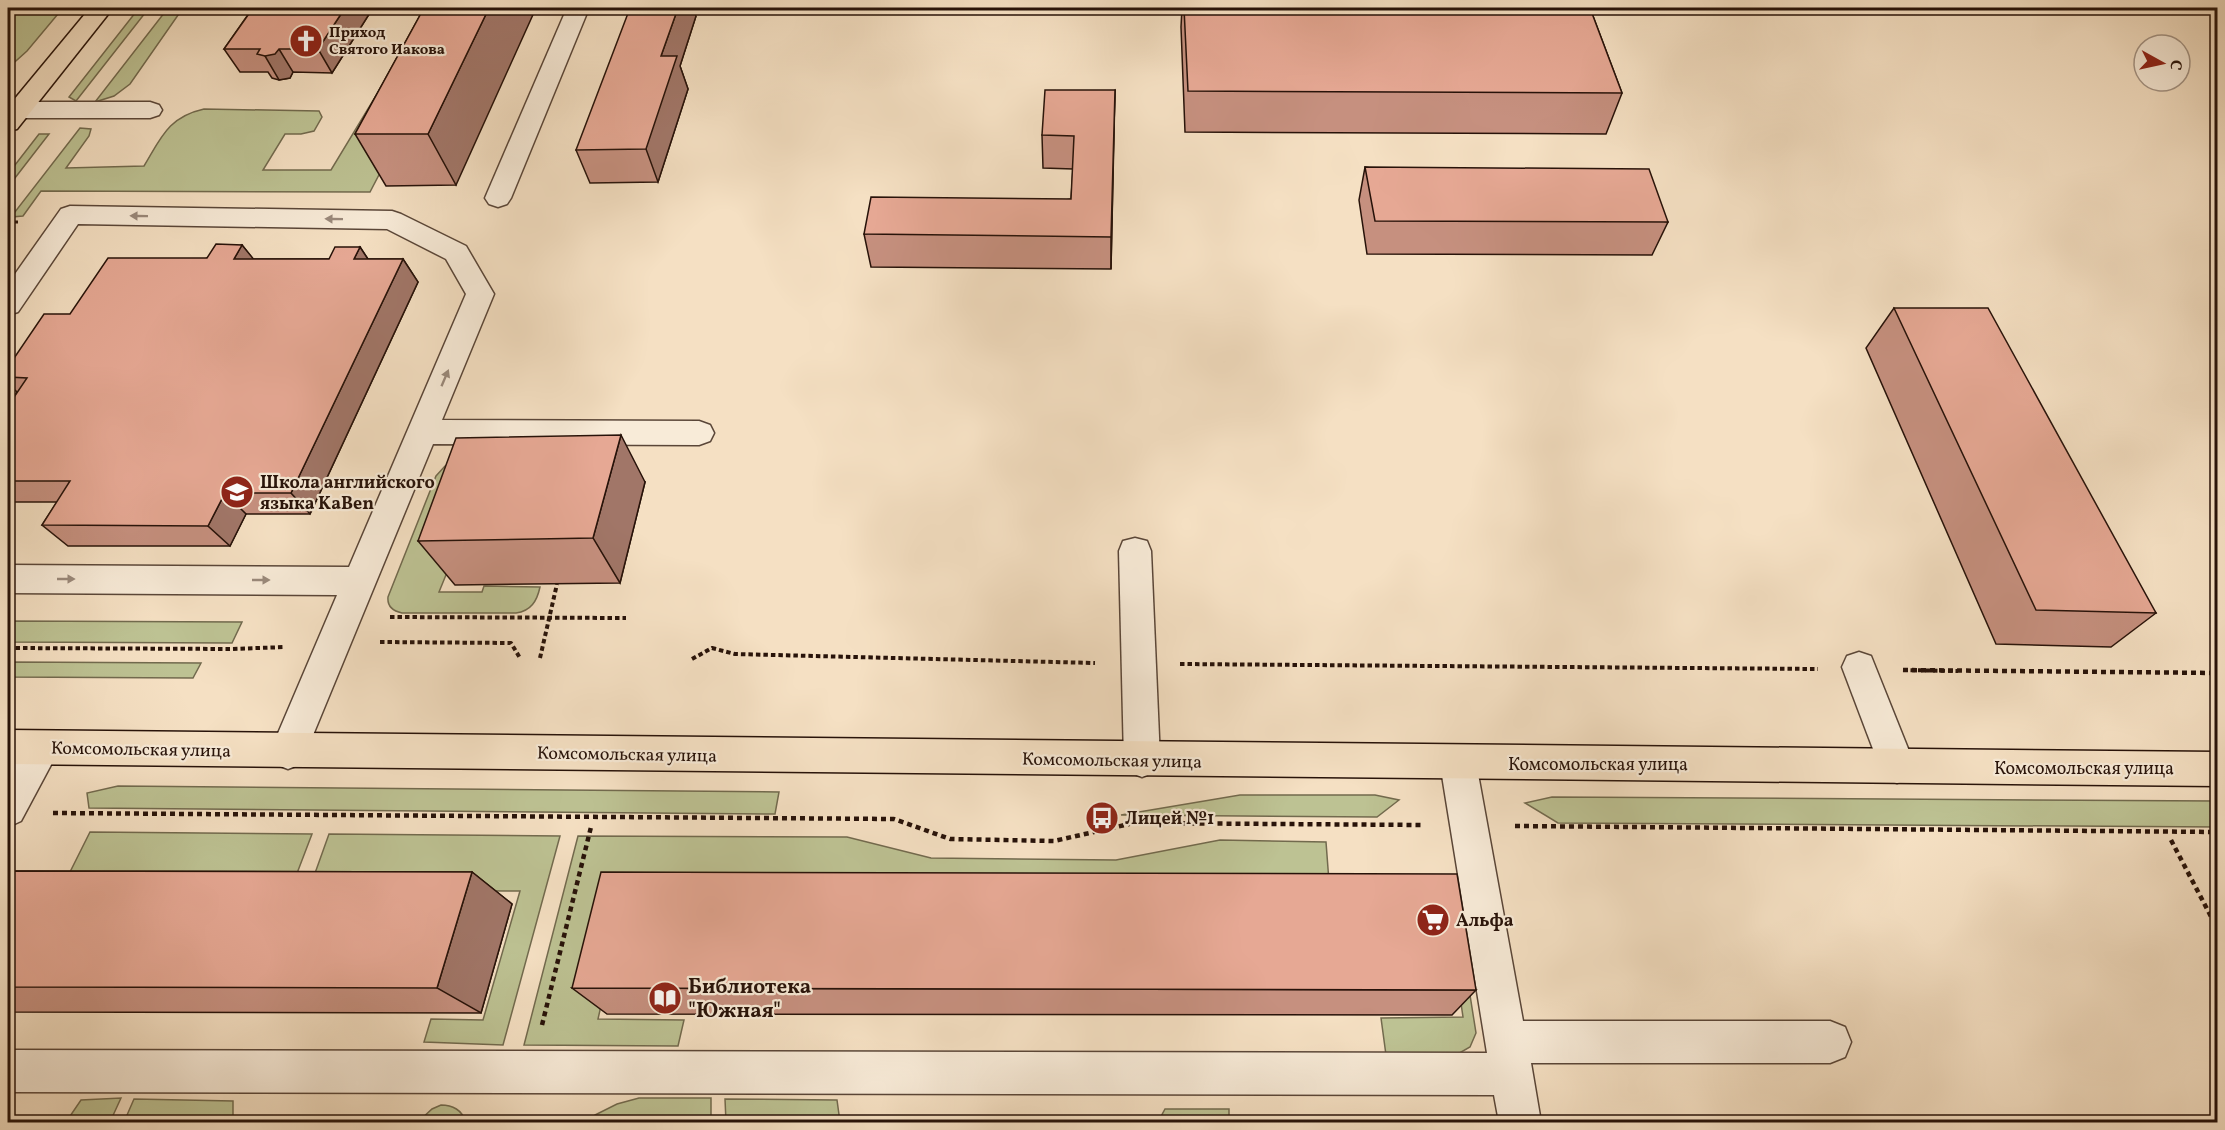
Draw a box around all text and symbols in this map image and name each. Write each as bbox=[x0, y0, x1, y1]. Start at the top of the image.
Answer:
church icon: Приход Святого Иакова bbox=[288, 23, 324, 59]
place label: Приход Святого Иакова bbox=[329, 23, 445, 61]
north arrow bbox=[2132, 33, 2192, 93]
text: С bbox=[2163, 58, 2186, 71]
one-way arrow bbox=[129, 211, 148, 221]
one-way arrow bbox=[324, 214, 343, 224]
one-way arrow bbox=[441, 369, 450, 387]
place label: Школа английского языка KaBen bbox=[260, 471, 435, 517]
school or university icon: Школа английского языка KaBen bbox=[219, 474, 255, 510]
one-way arrow bbox=[56, 574, 75, 584]
one-way arrow bbox=[251, 575, 270, 585]
street label: Комсомольская улица bbox=[51, 736, 231, 765]
street label: Комсомольская улица bbox=[537, 741, 717, 770]
street label: Комсомольская улица bbox=[1022, 747, 1202, 776]
street label: Комсомольская улица bbox=[1508, 753, 1688, 778]
street label: Комсомольская улица bbox=[1994, 757, 2174, 782]
bus stop icon: Лицей №1 bbox=[1084, 800, 1120, 836]
place label: Лицей №1 bbox=[1125, 807, 1214, 832]
supermarket icon: Альфа bbox=[1415, 902, 1451, 938]
place label: Альфа bbox=[1456, 909, 1514, 934]
place label: Библиотека "Южная" bbox=[688, 973, 811, 1026]
library icon: Библиотека "Южная" bbox=[647, 980, 683, 1016]

